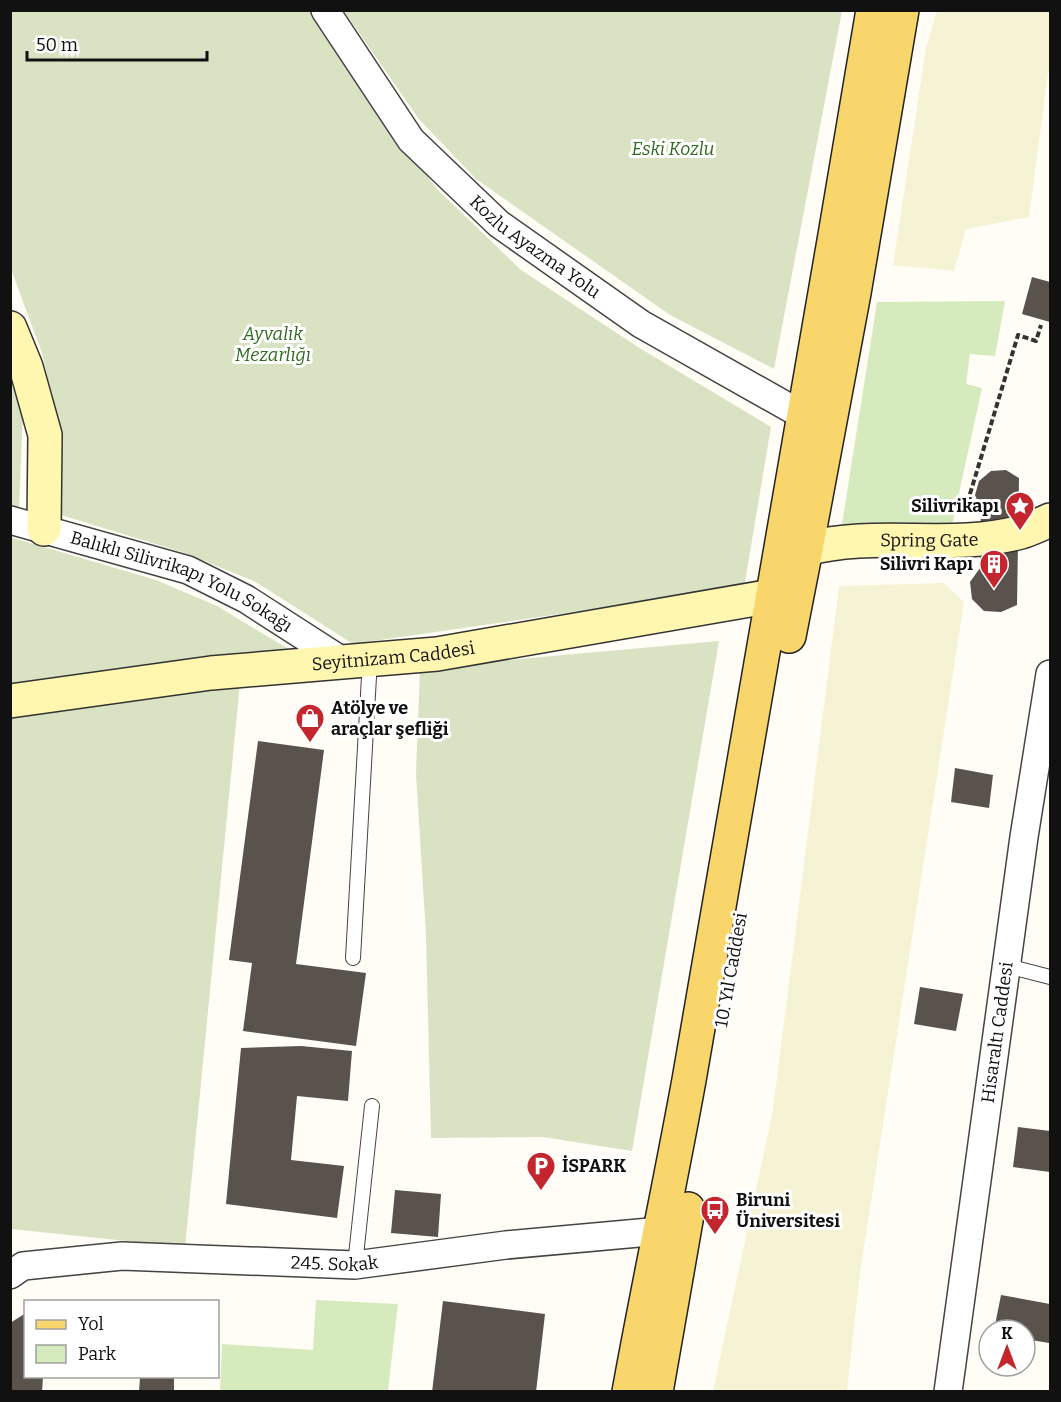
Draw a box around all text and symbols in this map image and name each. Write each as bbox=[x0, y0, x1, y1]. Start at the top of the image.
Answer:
scale bar bbox=[27, 24, 207, 62]
text: 50 m bbox=[36, 34, 78, 56]
park label: Eski Kozlu bbox=[631, 138, 715, 160]
street label: Kozlu Ayazma Yolu bbox=[465, 191, 605, 303]
park label: Ayvalık Mezarlığı bbox=[235, 323, 311, 366]
place icon: Silivrikapı bbox=[1004, 490, 1036, 532]
place label: Silivrikapı bbox=[911, 495, 999, 517]
street label: Balıklı Silivrikapı Yolu Sokağı bbox=[68, 527, 297, 637]
street label: Spring Gate bbox=[880, 528, 979, 552]
building icon: Silivri Kapı bbox=[978, 548, 1010, 590]
place label: Silivri Kapı bbox=[880, 553, 973, 575]
street label: Seyitnizam Caddesi bbox=[311, 637, 476, 675]
place label: Atölye ve araçlar şefliği bbox=[331, 697, 449, 740]
shop icon: Atölye ve araçlar şefliği bbox=[294, 702, 326, 744]
street label: 10. Yıl Caddesi bbox=[710, 911, 752, 1029]
street label: Hisaraltı Caddesi bbox=[977, 960, 1018, 1104]
parking icon: İSPARK bbox=[525, 1150, 557, 1192]
place label: İSPARK bbox=[562, 1155, 626, 1177]
place label: Biruni Üniversitesi bbox=[736, 1189, 840, 1232]
bus stop icon: Biruni Üniversitesi bbox=[699, 1194, 731, 1236]
street label: 245. Sokak bbox=[290, 1251, 380, 1276]
legend bbox=[24, 1300, 219, 1378]
text: Yol bbox=[78, 1313, 104, 1335]
north arrow bbox=[977, 1318, 1037, 1378]
text: K bbox=[1001, 1324, 1013, 1343]
text: Park bbox=[78, 1343, 117, 1365]

